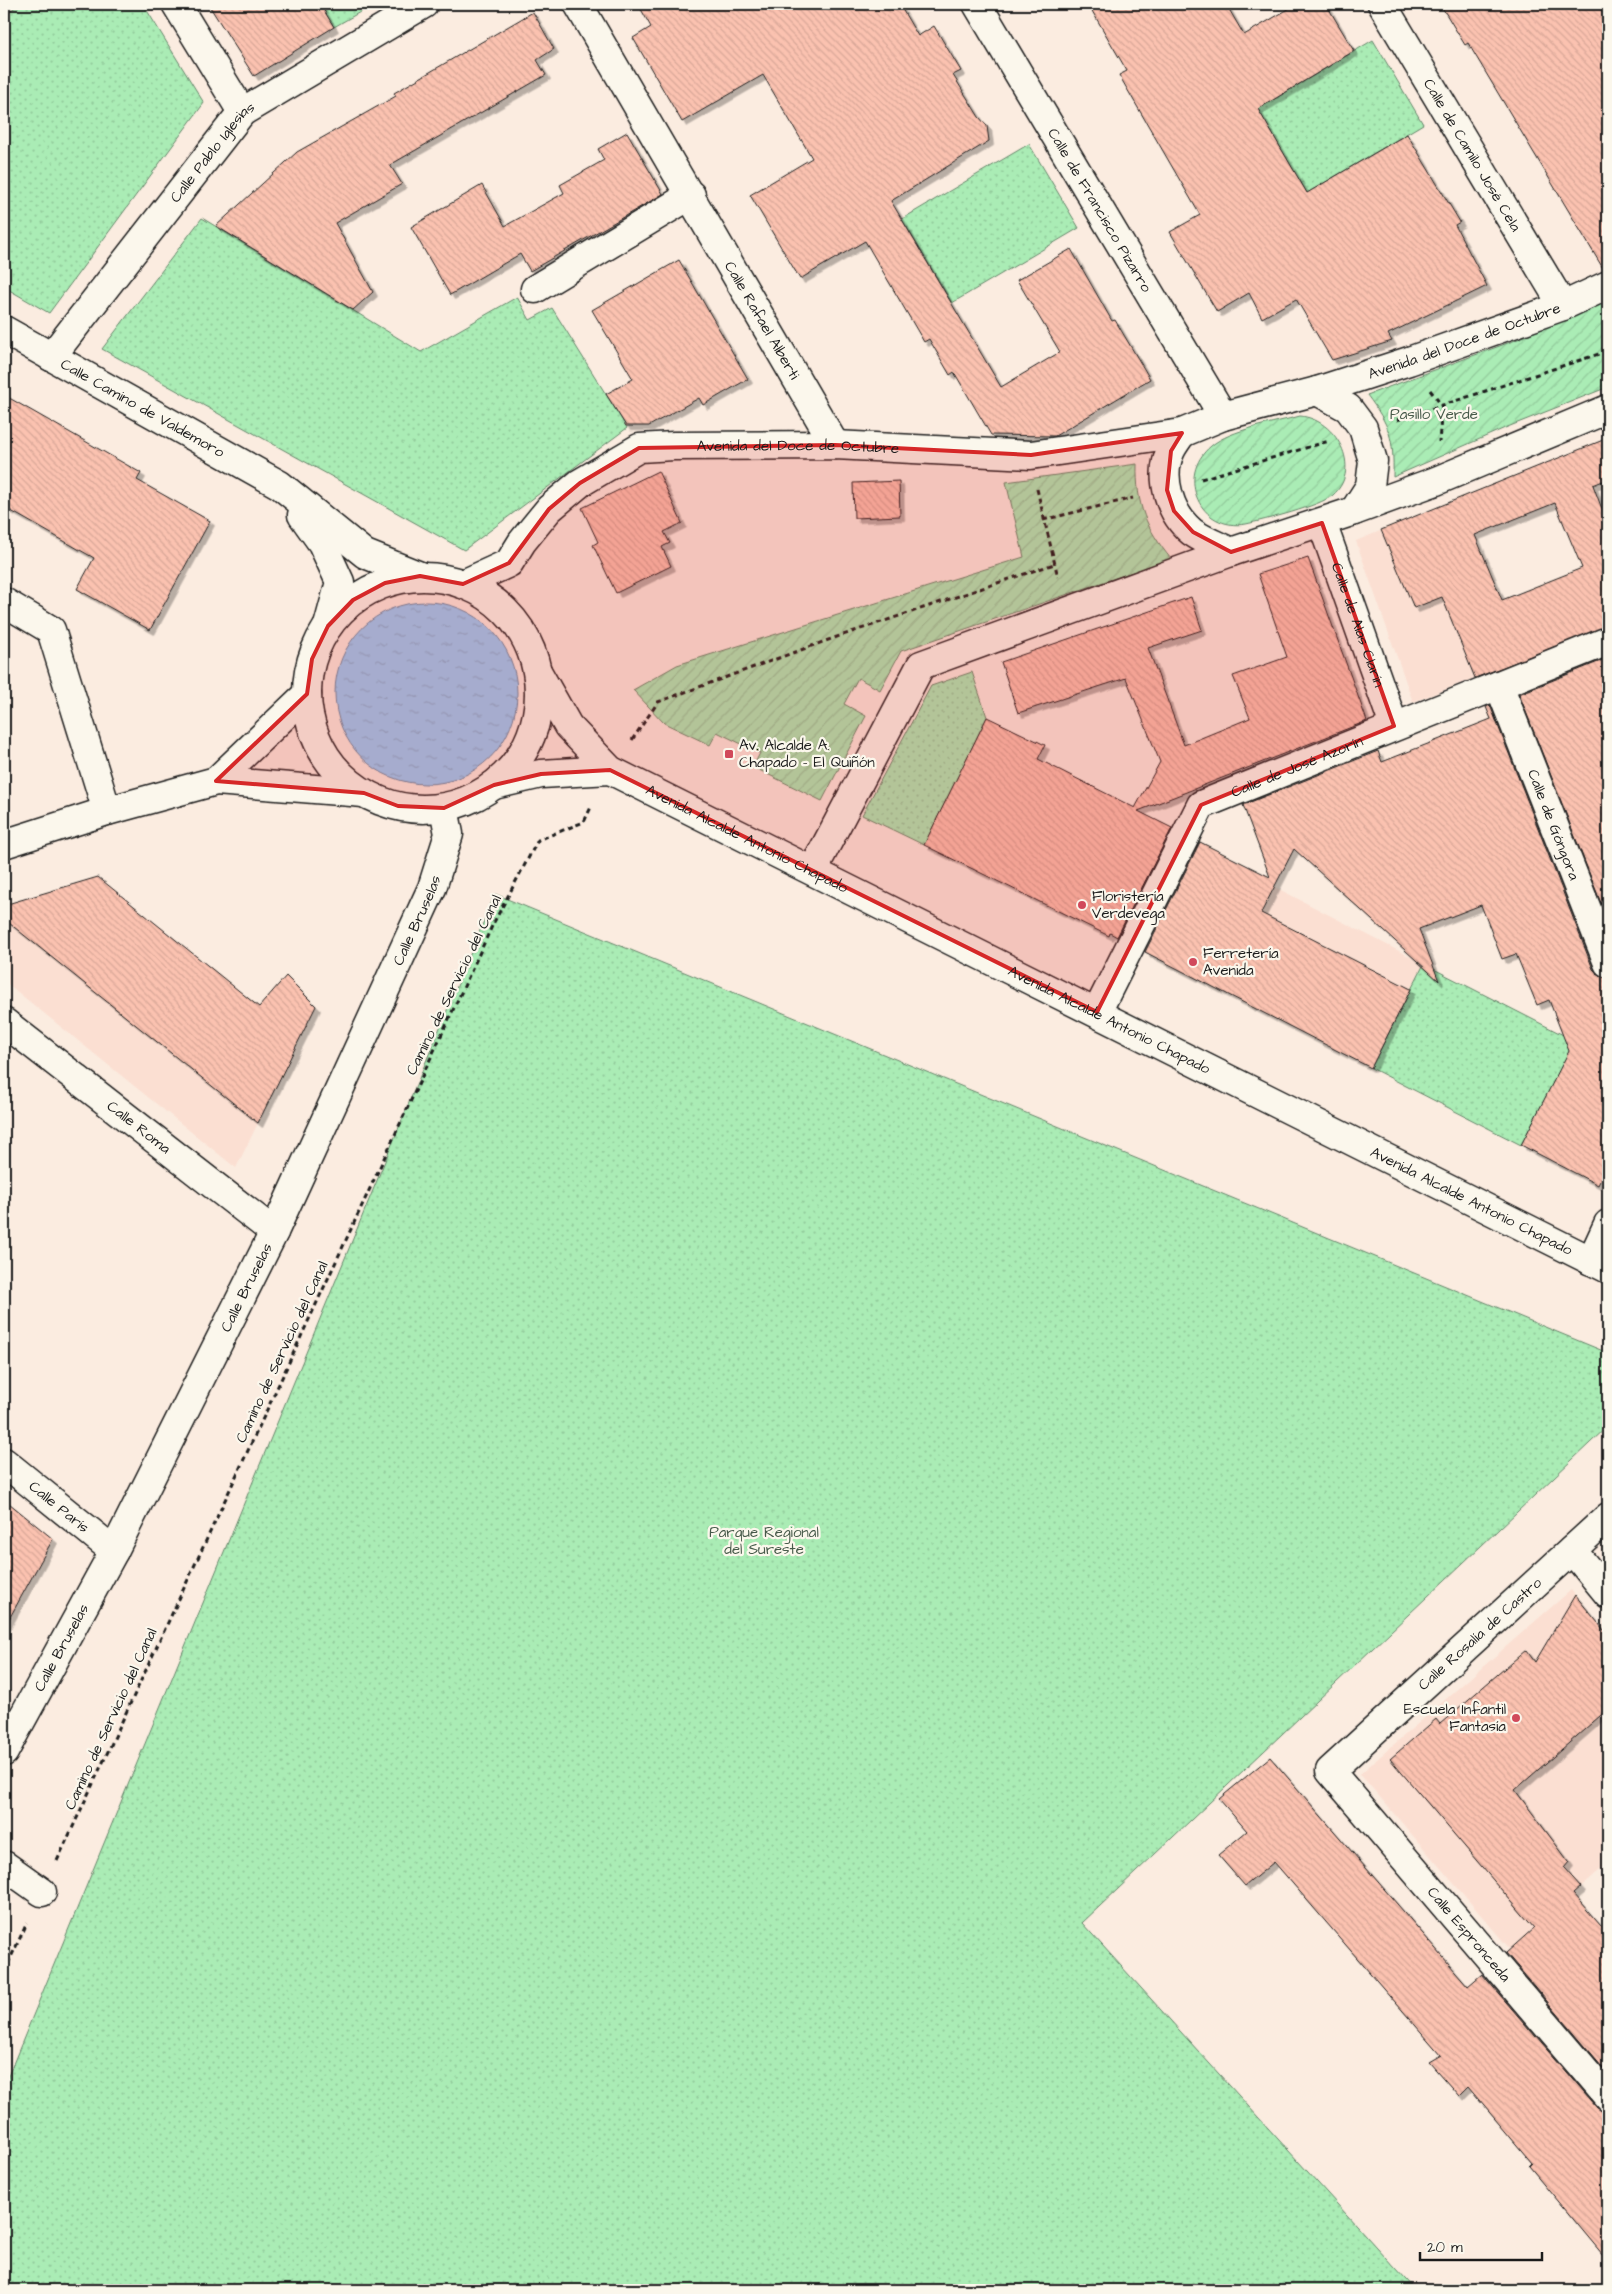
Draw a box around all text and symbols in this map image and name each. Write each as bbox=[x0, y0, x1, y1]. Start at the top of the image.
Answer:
street label: Calle de Camilo José Cela bbox=[1419, 75, 1527, 236]
street label: Calle Pablo Iglesias bbox=[165, 96, 259, 207]
street label: Calle de Francisco Pizarro bbox=[1043, 124, 1158, 297]
street label: Calle Rafael Alberti bbox=[720, 257, 805, 384]
street label: Avenida del Doce de Octubre bbox=[1365, 297, 1563, 384]
street label: Calle Camino de Valdemoro bbox=[57, 353, 229, 463]
park label: Pasillo Verde bbox=[1390, 404, 1478, 425]
street label: Avenida del Doce de Octubre bbox=[697, 434, 900, 459]
street label: Calle de Alas Clarín bbox=[1326, 560, 1390, 690]
street label: Calle de José Azorín bbox=[1228, 730, 1366, 802]
place label: Av. Alcalde A. Chapado - El Quiñón bbox=[739, 735, 875, 773]
marker: Av. Alcalde A. Chapado - El Quiñón bbox=[723, 748, 735, 760]
street label: Calle de Góngora bbox=[1523, 766, 1585, 883]
street label: Avenida Alcalde Antonio Chapado bbox=[642, 779, 852, 898]
street label: Calle Bruselas bbox=[387, 872, 446, 969]
place label: Floristería Verdevega bbox=[1092, 886, 1165, 925]
street label: Camino de Servicio del Canal bbox=[401, 891, 507, 1079]
marker: Floristería Verdevega bbox=[1076, 899, 1088, 911]
place label: Ferretería Avenida bbox=[1203, 943, 1279, 981]
marker: Ferretería Avenida bbox=[1187, 956, 1199, 968]
street label: Avenida Alcalde Antonio Chapado bbox=[1005, 960, 1215, 1079]
street label: Calle Roma bbox=[103, 1095, 176, 1159]
street label: Avenida Alcalde Antonio Chapado bbox=[1367, 1141, 1577, 1260]
street label: Calle Bruselas bbox=[215, 1239, 278, 1335]
street label: Camino de Servicio del Canal bbox=[231, 1258, 333, 1446]
street label: Calle París bbox=[24, 1476, 94, 1538]
park label: Parque Regional del Sureste bbox=[709, 1522, 819, 1560]
street label: Calle Rosalía de Castro bbox=[1414, 1572, 1547, 1695]
street label: Calle Bruselas bbox=[29, 1600, 94, 1695]
street label: Camino de Servicio del Canal bbox=[60, 1625, 162, 1813]
place label: Escuela Infantil Fantasía bbox=[1404, 1699, 1506, 1737]
marker: Escuela Infantil Fantasía bbox=[1510, 1712, 1522, 1724]
street label: Calle Espronceda bbox=[1423, 1882, 1516, 1987]
scale bar bbox=[1420, 2229, 1542, 2261]
text: 20 m bbox=[1427, 2237, 1463, 2258]

